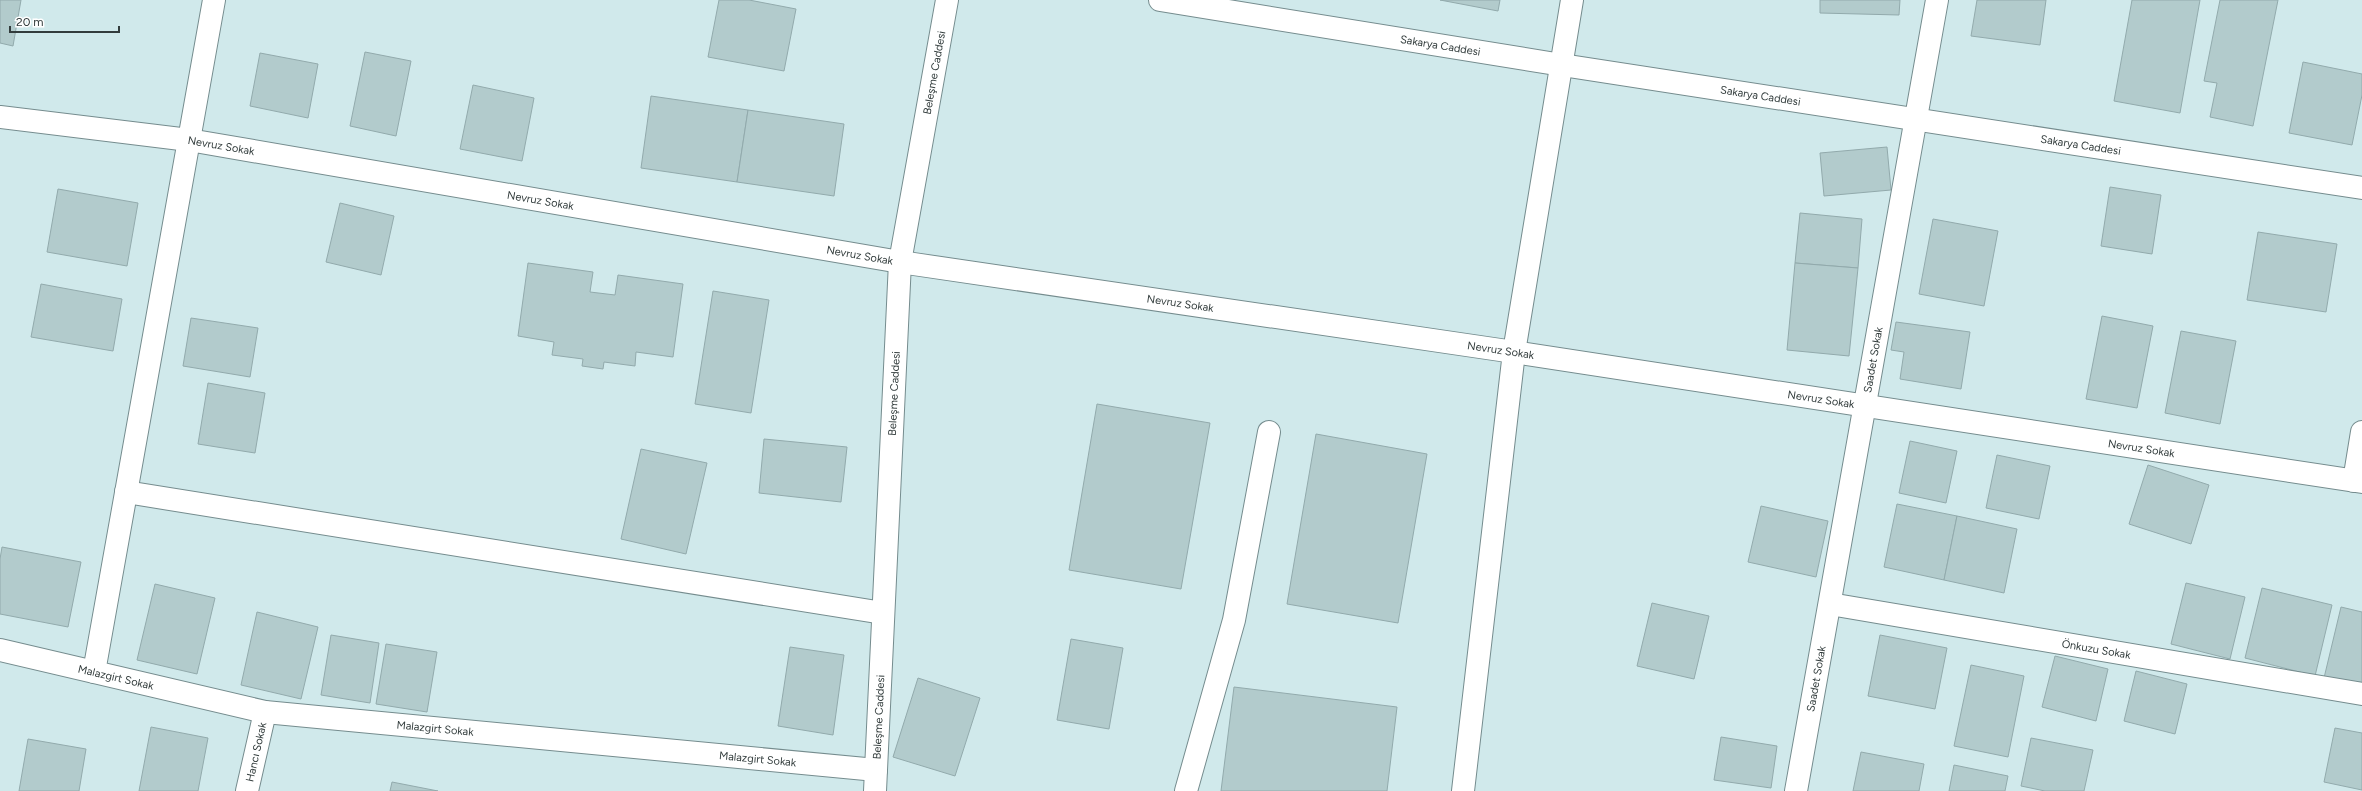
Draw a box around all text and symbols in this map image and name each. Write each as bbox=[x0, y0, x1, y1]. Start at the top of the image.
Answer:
scale bar bbox=[10, 8, 119, 34]
text: 20 m bbox=[16, 15, 44, 29]
street label: Beleşme Caddesi bbox=[920, 30, 948, 115]
street label: Sakarya Caddesi bbox=[1399, 32, 1481, 58]
street label: Sakarya Caddesi bbox=[1719, 83, 1802, 108]
street label: Sakarya Caddesi bbox=[2040, 132, 2122, 157]
street label: Nevruz Sokak bbox=[187, 133, 256, 158]
street label: Nevruz Sokak bbox=[506, 188, 575, 213]
street label: Nevruz Sokak bbox=[825, 243, 895, 267]
street label: Nevruz Sokak bbox=[1146, 292, 1215, 314]
street label: Saadet Sokak bbox=[1861, 325, 1885, 394]
street label: Nevruz Sokak bbox=[1466, 339, 1536, 362]
street label: Beleşme Caddesi bbox=[885, 351, 902, 436]
street label: Nevruz Sokak bbox=[1787, 388, 1856, 411]
street label: Nevruz Sokak bbox=[2107, 437, 2176, 460]
street label: Önkuzu Sokak bbox=[2061, 636, 2132, 661]
street label: Saadet Sokak bbox=[1804, 644, 1828, 713]
street label: Malazgirt Sokak bbox=[77, 662, 156, 692]
street label: Beleşme Caddesi bbox=[870, 674, 887, 760]
street label: Malazgirt Sokak bbox=[396, 718, 475, 738]
street label: Hancı Sokak bbox=[243, 720, 269, 783]
street label: Malazgirt Sokak bbox=[719, 749, 797, 769]

